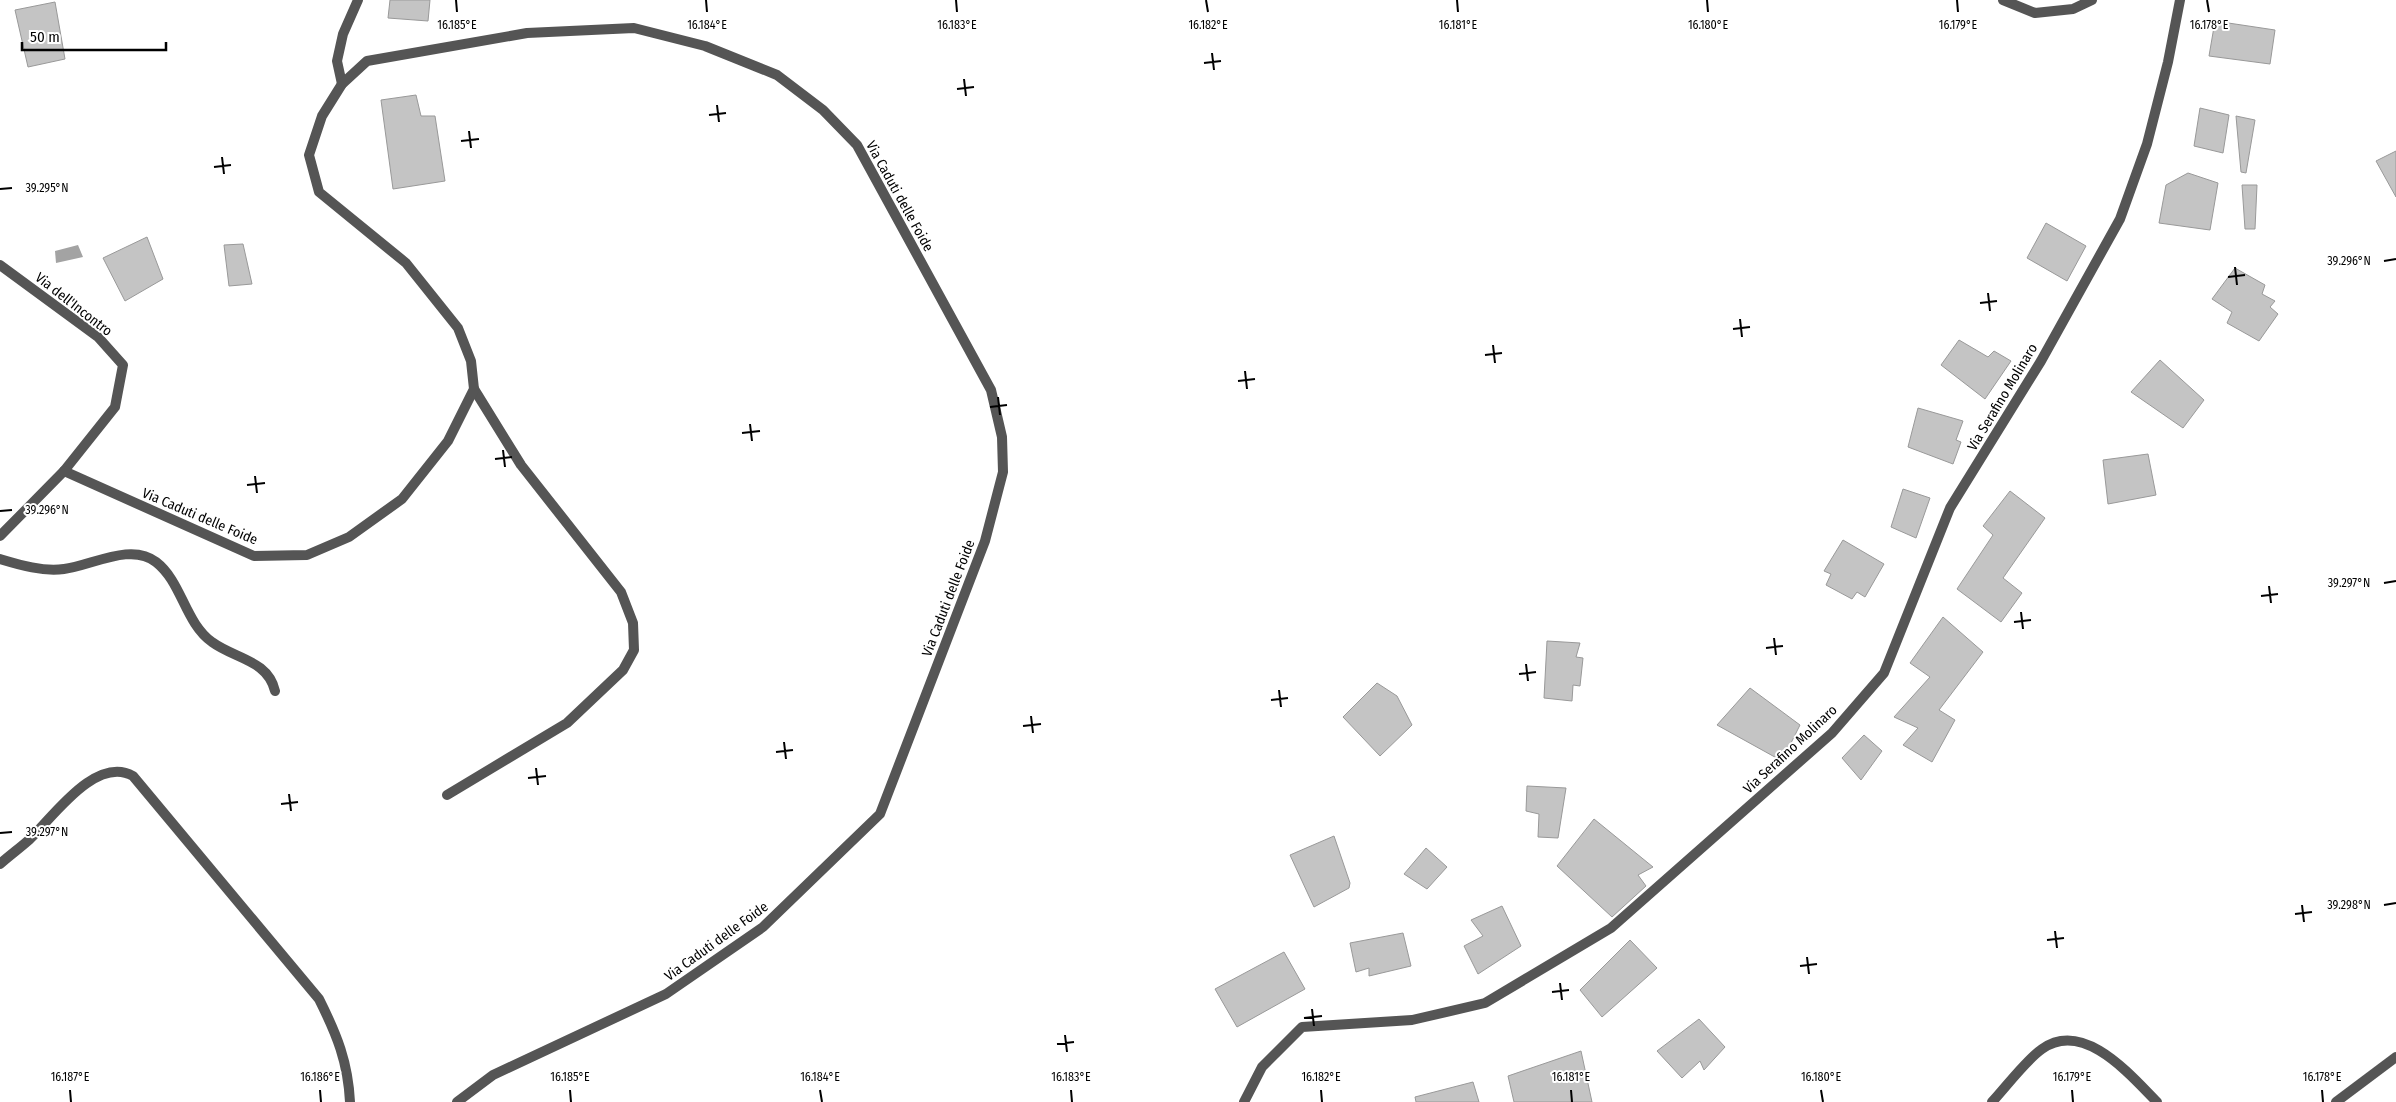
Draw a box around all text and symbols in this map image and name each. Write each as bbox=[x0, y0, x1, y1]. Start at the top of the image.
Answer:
text: 16.185°E bbox=[437, 18, 477, 32]
text: 16.184°E bbox=[687, 18, 727, 32]
text: 16.183°E bbox=[937, 18, 977, 32]
text: 16.182°E bbox=[1188, 18, 1228, 32]
text: 16.181°E bbox=[1439, 18, 1478, 32]
text: 16.180°E bbox=[1688, 18, 1728, 32]
text: 16.179°E bbox=[1939, 18, 1978, 32]
text: 16.178°E bbox=[2190, 18, 2229, 32]
scale bar bbox=[22, 20, 166, 52]
text: 50 m bbox=[30, 28, 60, 46]
street label: Via Caduti delle Foide bbox=[862, 138, 937, 255]
text: 39.295°N bbox=[26, 181, 69, 195]
text: 39.296°N bbox=[2327, 254, 2371, 268]
street label: Via dell'Incontro bbox=[32, 269, 116, 340]
street label: Via Serafino Molinaro bbox=[1964, 341, 2041, 454]
street label: Via Caduti delle Foide bbox=[140, 484, 260, 548]
text: 39.296°N bbox=[25, 503, 69, 517]
street label: Via Caduti delle Foide bbox=[918, 537, 979, 659]
text: 39.297°N bbox=[2328, 576, 2370, 590]
street label: Via Serafino Molinaro bbox=[1740, 702, 1841, 797]
text: 39.297°N bbox=[26, 825, 68, 839]
street label: Via Caduti delle Foide bbox=[661, 898, 771, 985]
text: 39.298°N bbox=[2327, 898, 2371, 912]
text: 16.187°E bbox=[51, 1070, 90, 1084]
text: 16.186°E bbox=[300, 1070, 340, 1084]
text: 16.185°E bbox=[550, 1070, 590, 1084]
text: 16.184°E bbox=[800, 1070, 840, 1084]
text: 16.183°E bbox=[1051, 1070, 1091, 1084]
text: 16.182°E bbox=[1301, 1070, 1341, 1084]
text: 16.181°E bbox=[1552, 1070, 1591, 1084]
text: 16.180°E bbox=[1801, 1070, 1841, 1084]
text: 16.179°E bbox=[2053, 1070, 2092, 1084]
text: 16.178°E bbox=[2303, 1070, 2342, 1084]

